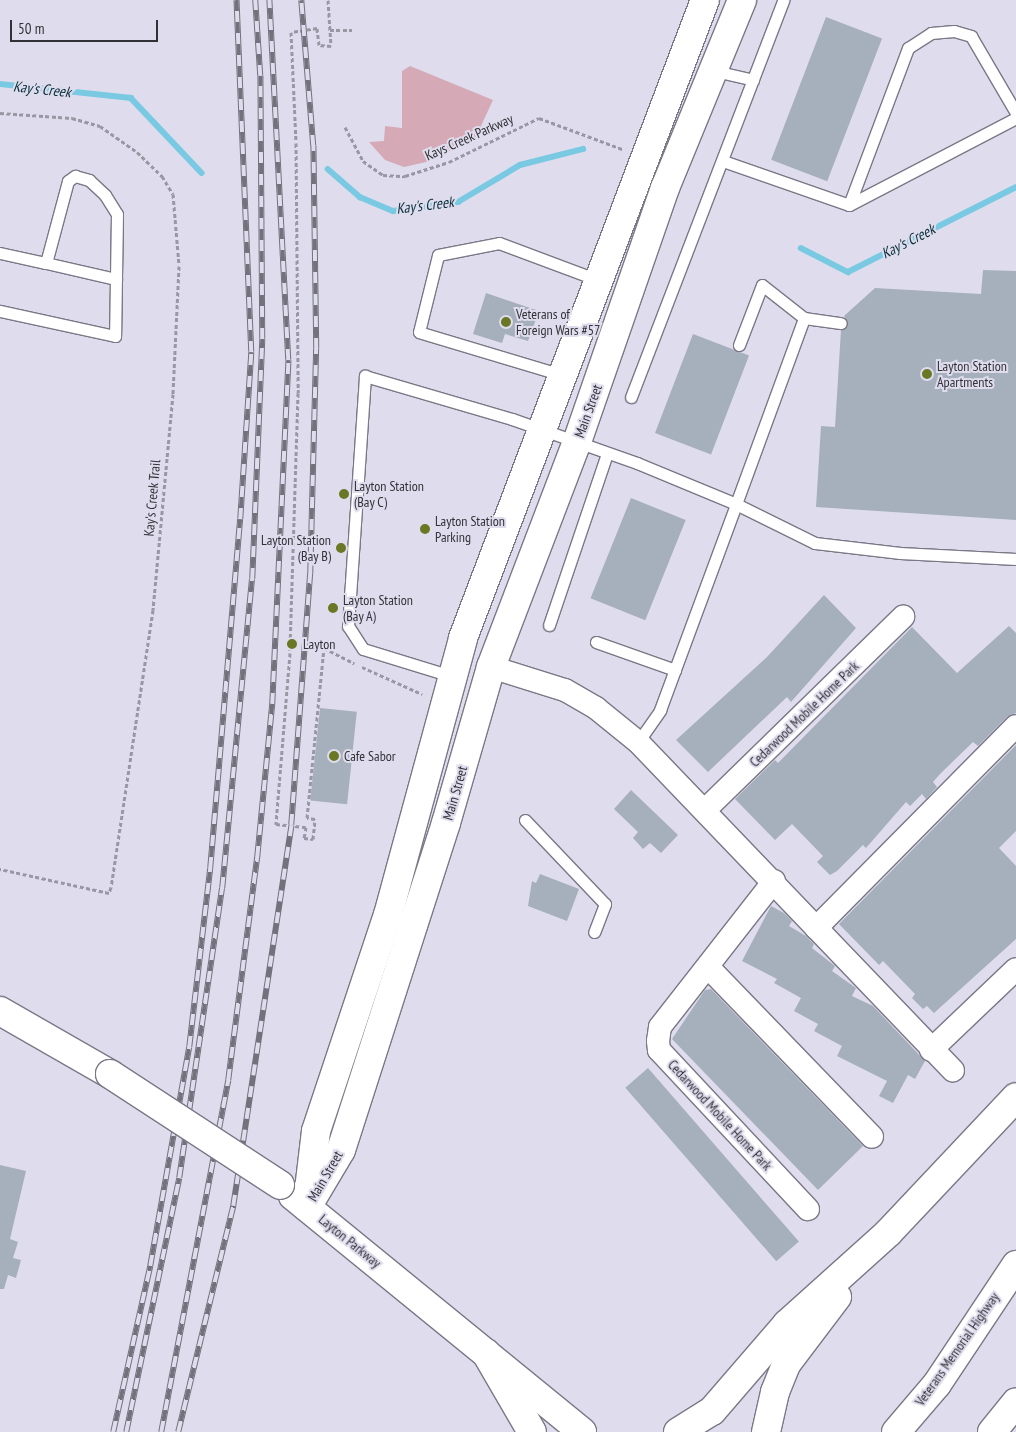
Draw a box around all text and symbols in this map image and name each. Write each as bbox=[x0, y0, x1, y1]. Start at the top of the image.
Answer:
scale bar bbox=[12, 10, 160, 42]
text: 50 m bbox=[18, 19, 44, 38]
water label: Kay's Creek bbox=[12, 77, 72, 101]
street label: Kays Creek Parkway bbox=[422, 110, 516, 164]
water label: Kay's Creek bbox=[395, 193, 455, 217]
water label: Kay's Creek bbox=[878, 220, 938, 262]
place label: Veterans of Foreign Wars #57 bbox=[516, 306, 601, 338]
marker: Veterans of Foreign Wars #57 bbox=[500, 316, 512, 328]
place label: Layton Station Apartments bbox=[937, 358, 1007, 391]
marker: Layton Station Apartments bbox=[921, 368, 933, 380]
street label: Main Street bbox=[571, 382, 605, 440]
street label: Kay's Creek Trail bbox=[140, 459, 164, 537]
place label: Layton Station (Bay C) bbox=[354, 478, 424, 511]
marker: Layton Station (Bay C) bbox=[338, 488, 350, 500]
place label: Layton Station Parking bbox=[435, 513, 505, 546]
marker: Layton Station Parking bbox=[419, 523, 431, 535]
place label: Layton Station (Bay B) bbox=[261, 532, 331, 564]
marker: Layton Station (Bay B) bbox=[335, 542, 347, 554]
place label: Layton Station (Bay A) bbox=[343, 592, 413, 624]
marker: Layton Station (Bay A) bbox=[327, 602, 339, 614]
place label: Layton bbox=[303, 636, 335, 652]
marker: Layton bbox=[285, 637, 299, 651]
street label: Cedarwood Mobile Home Park bbox=[746, 658, 862, 770]
place label: Cafe Sabor bbox=[344, 748, 396, 764]
marker: Cafe Sabor bbox=[328, 750, 340, 762]
street label: Main Street bbox=[439, 764, 471, 822]
street label: Cedarwood Mobile Home Park bbox=[664, 1056, 776, 1174]
street label: Main Street bbox=[304, 1148, 346, 1204]
street label: Layton Parkway bbox=[315, 1211, 385, 1271]
street label: Veterans Memorial Highway bbox=[911, 1289, 1003, 1409]

